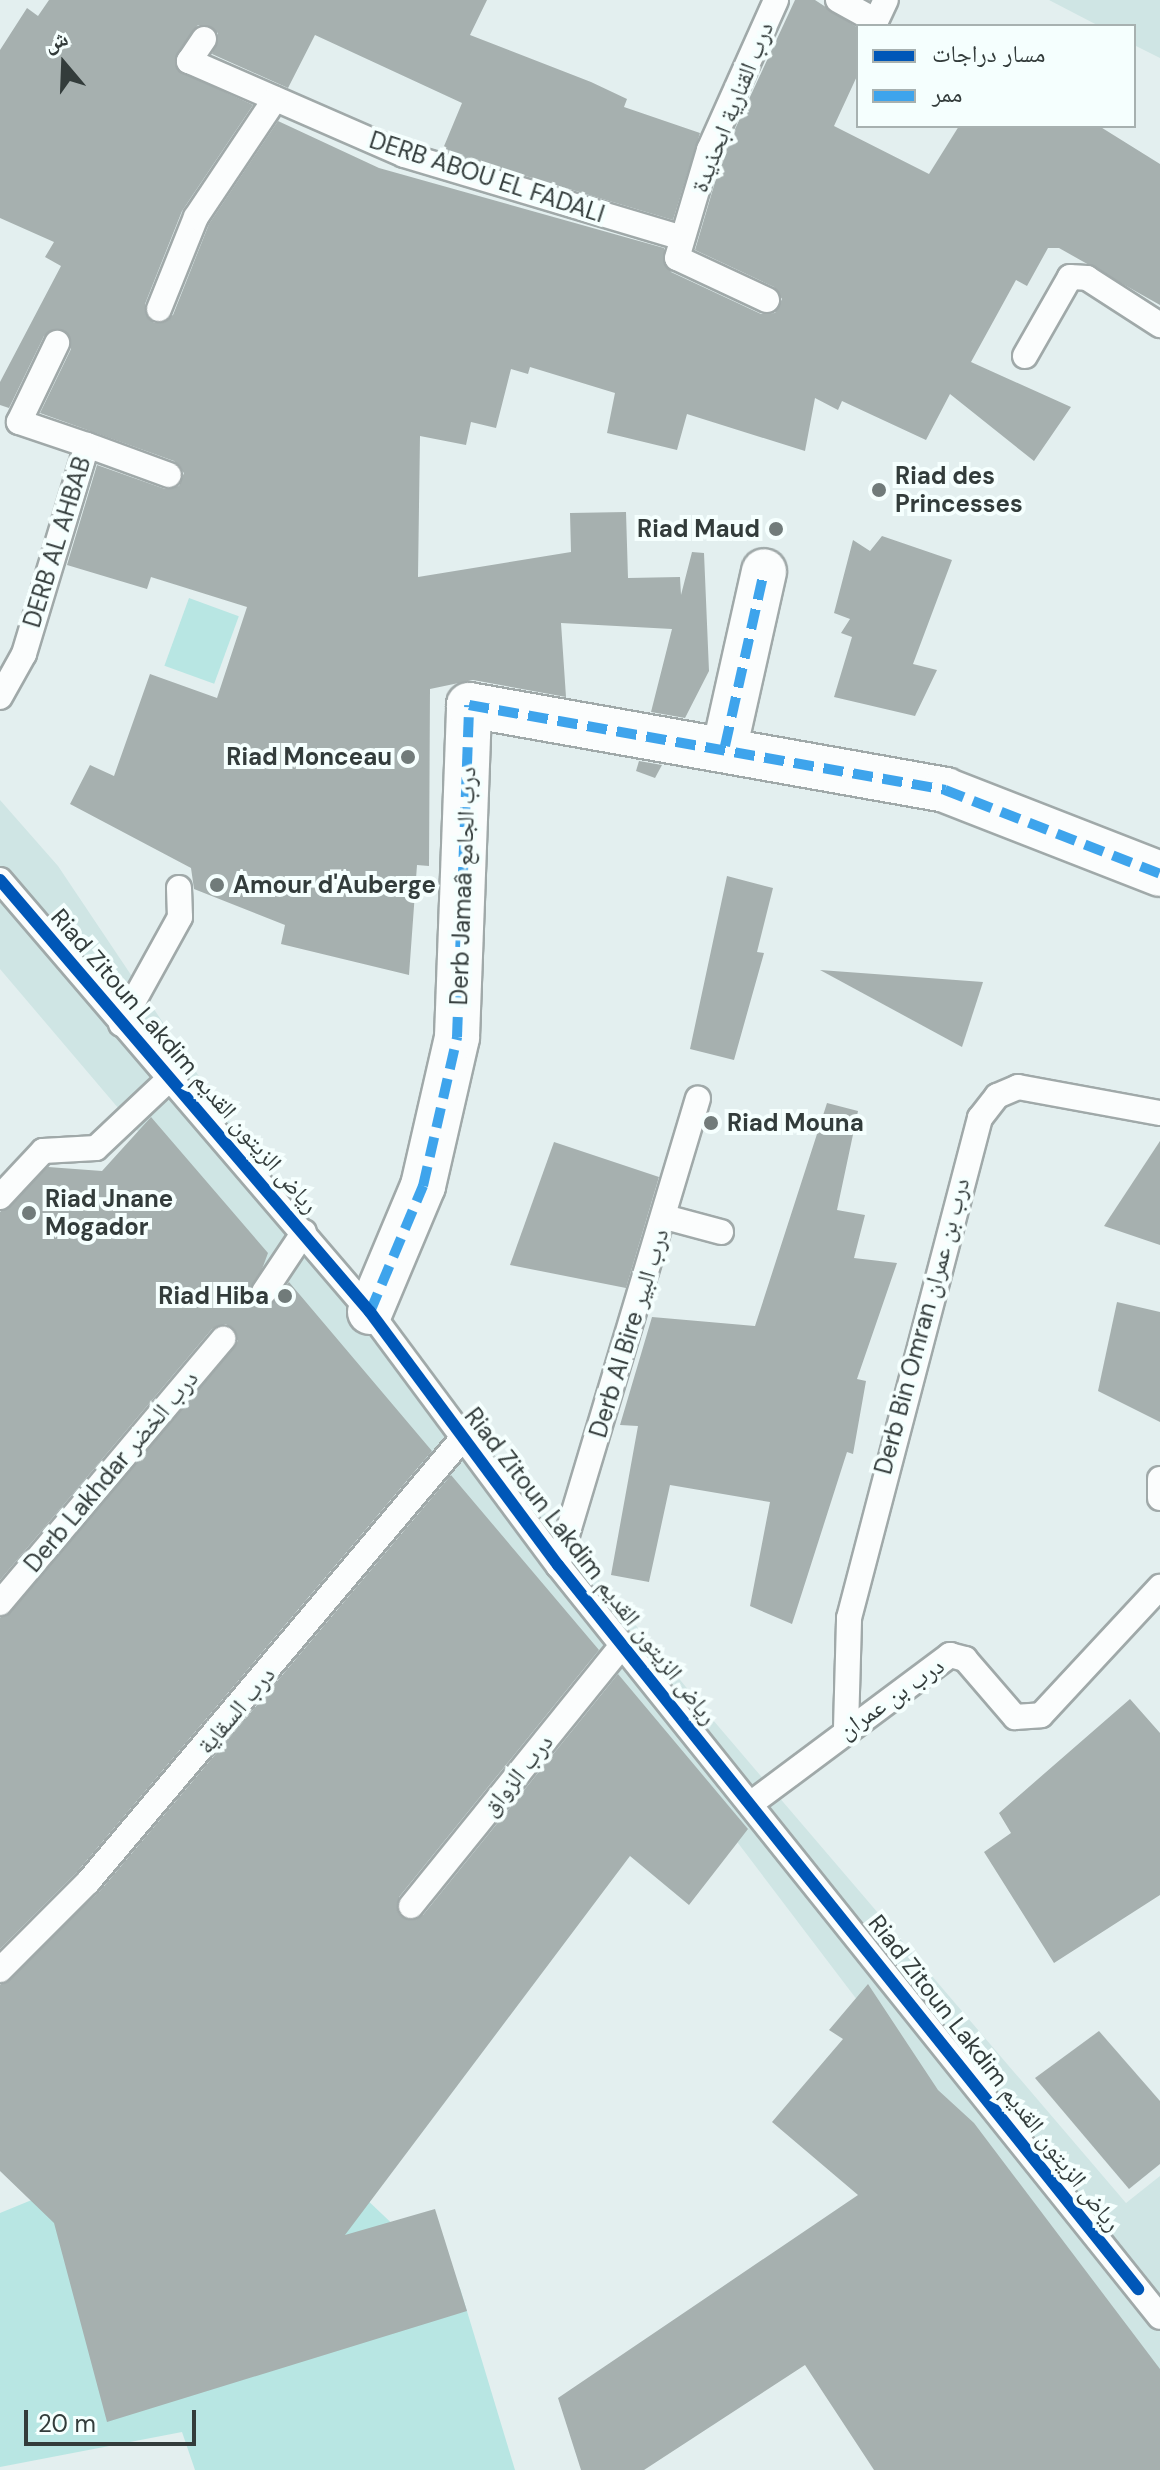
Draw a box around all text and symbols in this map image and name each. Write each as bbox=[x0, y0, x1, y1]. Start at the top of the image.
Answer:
street label: درب القنارية ابحذيدة bbox=[685, 18, 779, 196]
text: ش bbox=[40, 23, 72, 58]
north arrow bbox=[24, 24, 104, 104]
legend bbox=[856, 24, 1136, 128]
text: مسار دراجات bbox=[932, 38, 1045, 69]
text: ممر bbox=[932, 78, 963, 109]
street label: DERB ABOU EL FADALI bbox=[366, 125, 608, 229]
street label: DERB AL AHBAB bbox=[17, 453, 97, 631]
place label: Riad des Princesses bbox=[895, 462, 1023, 518]
marker: Riad des Princesses bbox=[870, 481, 888, 499]
place label: Riad Maud bbox=[637, 515, 760, 543]
marker: Riad Maud bbox=[767, 520, 785, 538]
place label: Riad Monceau bbox=[226, 743, 392, 771]
marker: Riad Monceau bbox=[399, 748, 417, 766]
street label: Derb Jamaâ درب الجامع bbox=[444, 766, 482, 1006]
place label: Amour d'Auberge bbox=[233, 871, 436, 899]
marker: Amour d'Auberge bbox=[208, 876, 226, 894]
street label: Riad Zitoun Lakdim رياض الزيتون القديم bbox=[45, 903, 325, 1219]
place label: Riad Mouna bbox=[727, 1109, 864, 1137]
marker: Riad Mouna bbox=[702, 1114, 720, 1132]
street label: Derb Bin Omran درب بن عمران bbox=[869, 1175, 975, 1477]
place label: Riad Jnane Mogador bbox=[45, 1185, 173, 1241]
marker: Riad Jnane Mogador bbox=[20, 1204, 38, 1222]
street label: Derb Al Bire درب البير bbox=[584, 1225, 674, 1441]
place label: Riad Hiba bbox=[158, 1282, 269, 1310]
marker: Riad Hiba bbox=[276, 1287, 294, 1305]
street label: Derb Lakhdar درب الخضر bbox=[18, 1364, 204, 1578]
street label: Riad Zitoun Lakdim رياض الزيتون القديم bbox=[458, 1402, 724, 1730]
street label: درب بن عمران bbox=[833, 1651, 949, 1745]
street label: درب السقاية bbox=[191, 1660, 281, 1760]
street label: درب الزواق bbox=[475, 1728, 559, 1822]
street label: Riad Zitoun Lakdim رياض الزيتون القديم bbox=[862, 1909, 1128, 2237]
scale bar bbox=[28, 2394, 200, 2444]
text: 20 m bbox=[38, 2408, 96, 2439]

